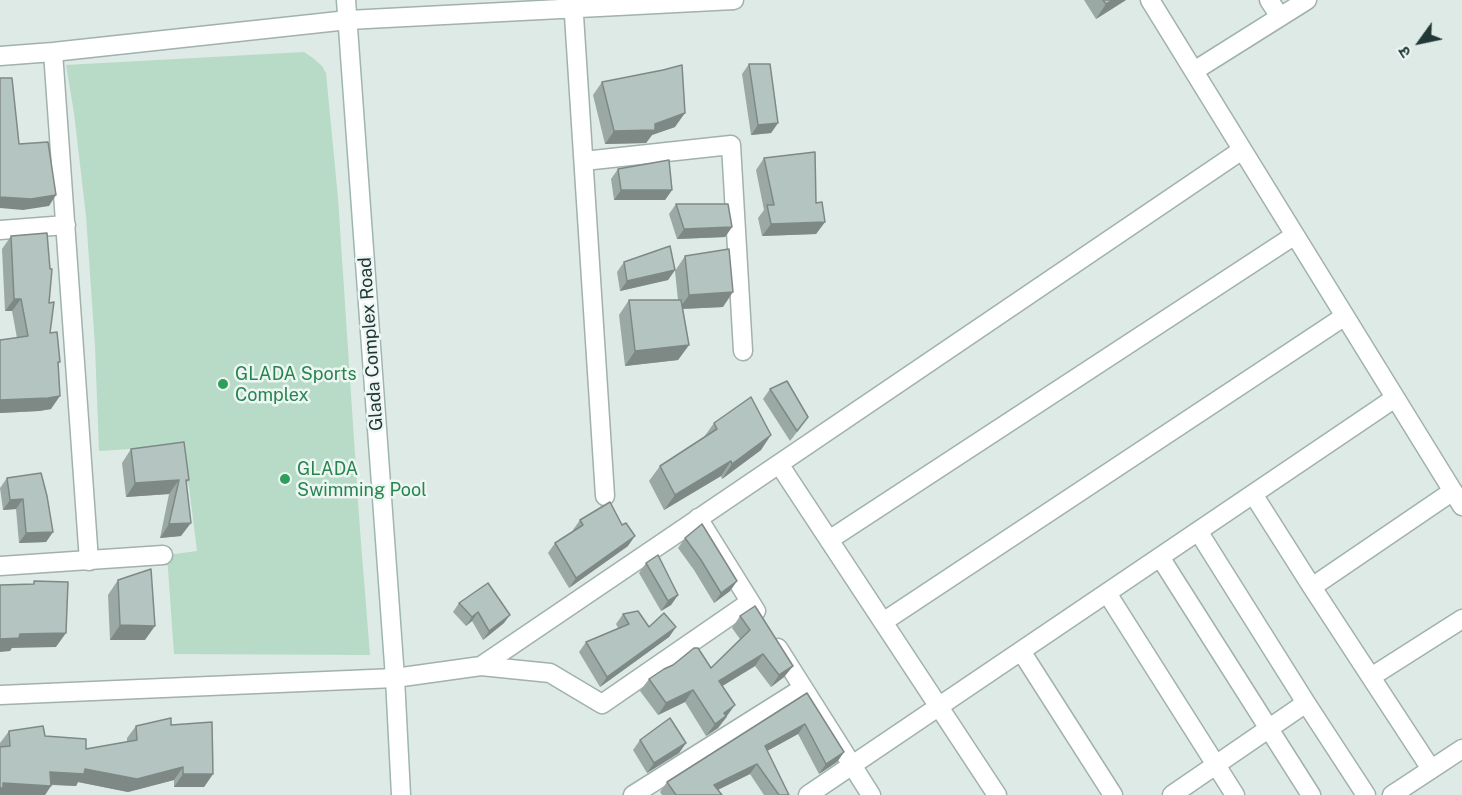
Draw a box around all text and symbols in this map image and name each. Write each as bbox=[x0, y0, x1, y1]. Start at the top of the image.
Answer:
north arrow bbox=[1390, 12, 1450, 72]
text: उ bbox=[1394, 43, 1415, 61]
street label: Glada Complex Road bbox=[354, 256, 388, 432]
place label: GLADA Sports Complex bbox=[235, 363, 357, 406]
marker: GLADA Sports Complex bbox=[216, 377, 230, 391]
place label: GLADA Swimming Pool bbox=[297, 458, 427, 500]
marker: GLADA Swimming Pool bbox=[278, 472, 292, 486]

